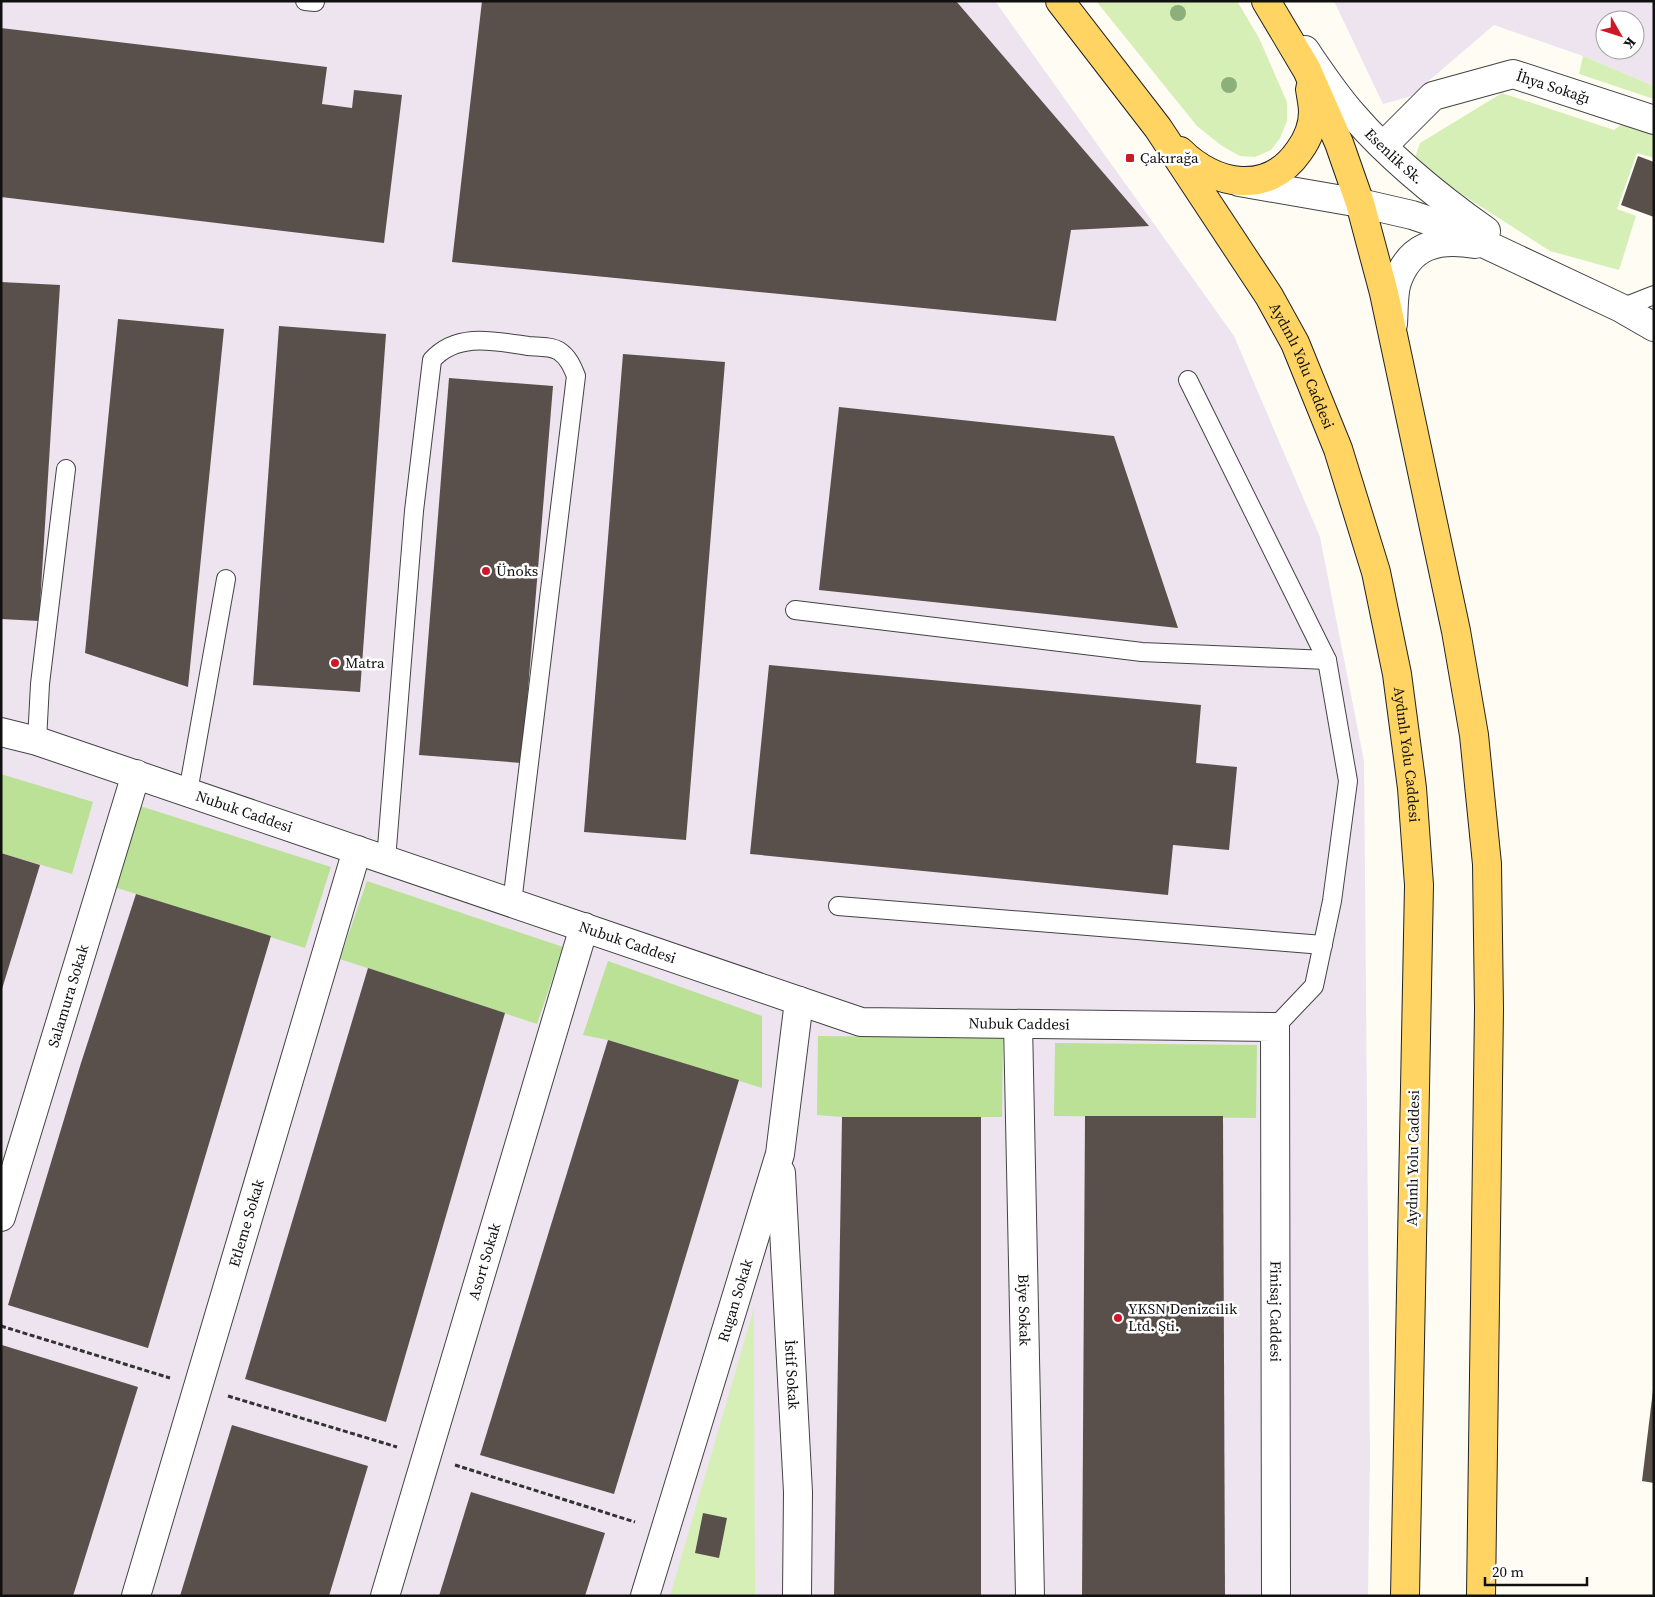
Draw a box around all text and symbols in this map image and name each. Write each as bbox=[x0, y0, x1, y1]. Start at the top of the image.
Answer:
north arrow bbox=[1595, 10, 1645, 60]
text: K bbox=[1619, 33, 1641, 53]
street label: İhya Sokağı bbox=[1514, 65, 1593, 108]
street label: Esenlik Sk. bbox=[1360, 123, 1428, 189]
place label: Çakırağa bbox=[1140, 147, 1199, 168]
marker: Çakırağa bbox=[1124, 152, 1136, 164]
street label: Aydınlı Yolu Caddesi bbox=[1265, 299, 1340, 432]
place label: Ünoks bbox=[496, 560, 538, 581]
marker: Ünoks bbox=[480, 565, 492, 577]
place label: Matra bbox=[345, 652, 385, 673]
marker: Matra bbox=[329, 657, 341, 669]
street label: Aydınlı Yolu Caddesi bbox=[1389, 686, 1425, 823]
street label: Nubuk Caddesi bbox=[193, 785, 296, 837]
street label: Nubuk Caddesi bbox=[576, 916, 679, 968]
street label: Salamura Sokak bbox=[42, 941, 94, 1050]
street label: Nubuk Caddesi bbox=[969, 1012, 1070, 1035]
street label: Aydınlı Yolu Caddesi bbox=[1401, 1090, 1424, 1226]
street label: Etleme Sokak bbox=[223, 1176, 269, 1269]
street label: Asort Sokak bbox=[463, 1219, 506, 1302]
street label: Rugan Sokak bbox=[712, 1256, 758, 1344]
street label: Finisaj Caddesi bbox=[1265, 1261, 1287, 1362]
street label: Biye Sokak bbox=[1013, 1274, 1036, 1347]
place label: YKSN Denizcilik Ltd. Şti. bbox=[1128, 1298, 1238, 1336]
marker: YKSN Denizcilik Ltd. Şti. bbox=[1112, 1312, 1124, 1324]
street label: İstif Sokak bbox=[780, 1339, 805, 1411]
scale bar bbox=[1485, 1554, 1588, 1586]
text: 20 m bbox=[1492, 1561, 1524, 1582]

